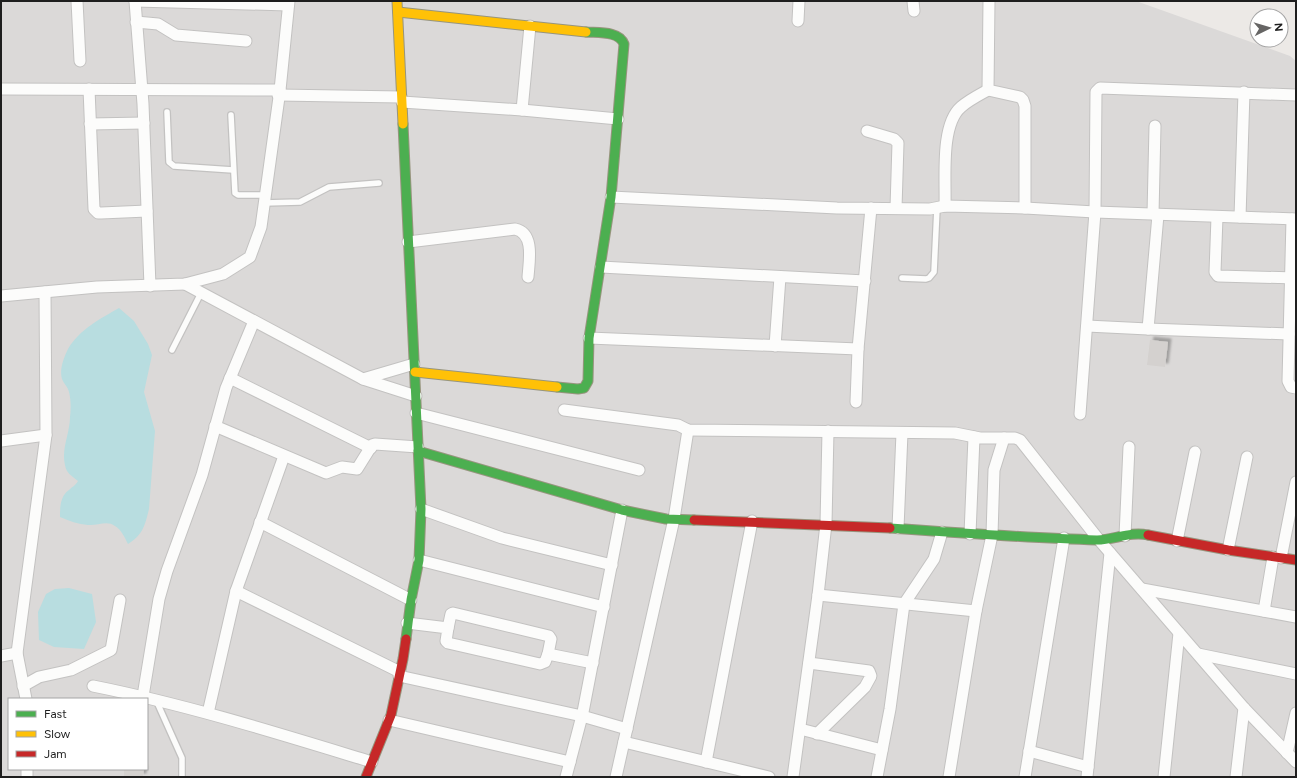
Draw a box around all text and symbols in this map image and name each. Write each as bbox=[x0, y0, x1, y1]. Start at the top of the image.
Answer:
north arrow bbox=[1249, 8, 1289, 48]
text: N bbox=[1272, 22, 1285, 32]
legend bbox=[8, 698, 148, 770]
text: Fast bbox=[44, 707, 67, 721]
text: Slow bbox=[44, 727, 71, 741]
text: Jam bbox=[44, 747, 67, 761]

